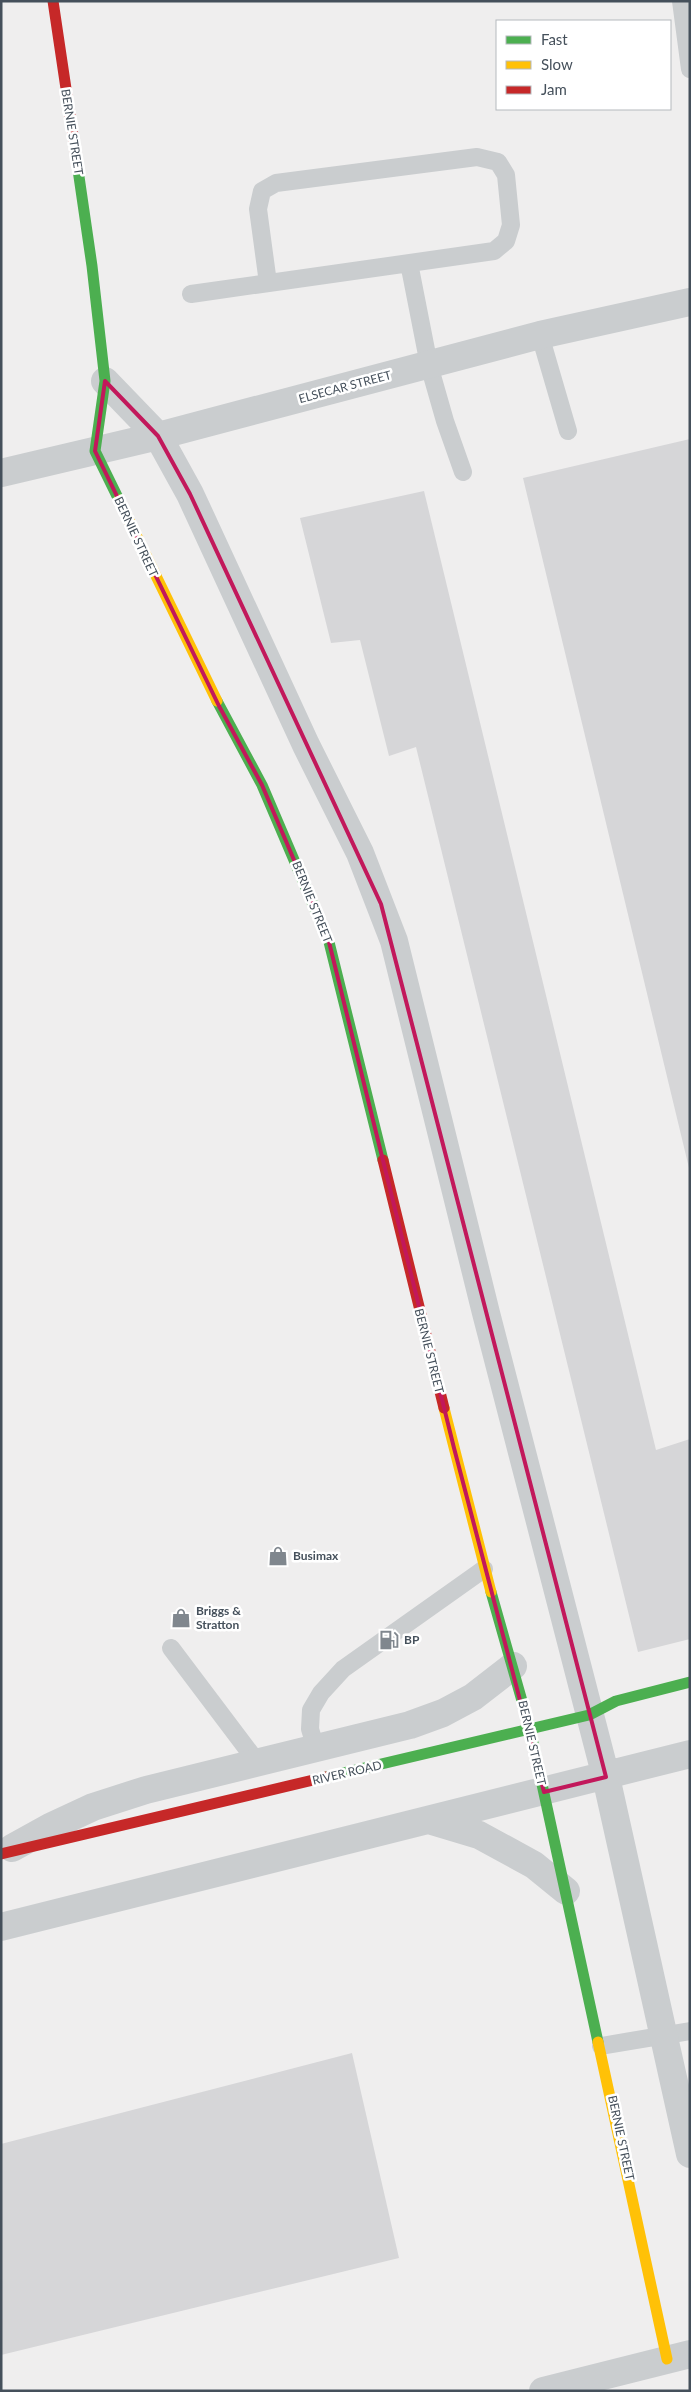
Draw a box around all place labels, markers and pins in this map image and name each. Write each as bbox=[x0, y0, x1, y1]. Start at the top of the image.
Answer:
shop icon: Busimax bbox=[267, 1545, 289, 1567]
place label: Busimax bbox=[293, 1548, 339, 1563]
place label: Briggs & Stratton bbox=[196, 1603, 241, 1632]
shop icon: Briggs & Stratton bbox=[170, 1607, 192, 1629]
fuel station icon: BP bbox=[378, 1629, 400, 1651]
place label: BP bbox=[404, 1632, 420, 1647]

